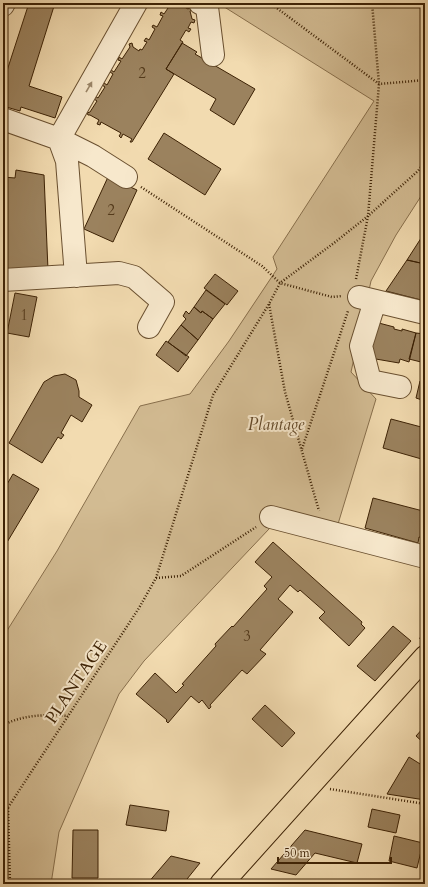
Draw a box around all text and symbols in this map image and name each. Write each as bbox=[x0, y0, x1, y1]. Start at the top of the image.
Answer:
house number: 2 bbox=[138, 63, 146, 83]
one-way arrow bbox=[85, 81, 92, 93]
house number: 2 bbox=[107, 200, 115, 220]
house number: 1 bbox=[20, 305, 28, 325]
park label: Plantage bbox=[248, 413, 305, 436]
house number: 3 bbox=[243, 626, 251, 646]
street label: PLANTAGE bbox=[40, 636, 112, 728]
scale bar bbox=[278, 839, 391, 865]
text: 50 m bbox=[284, 845, 311, 861]

